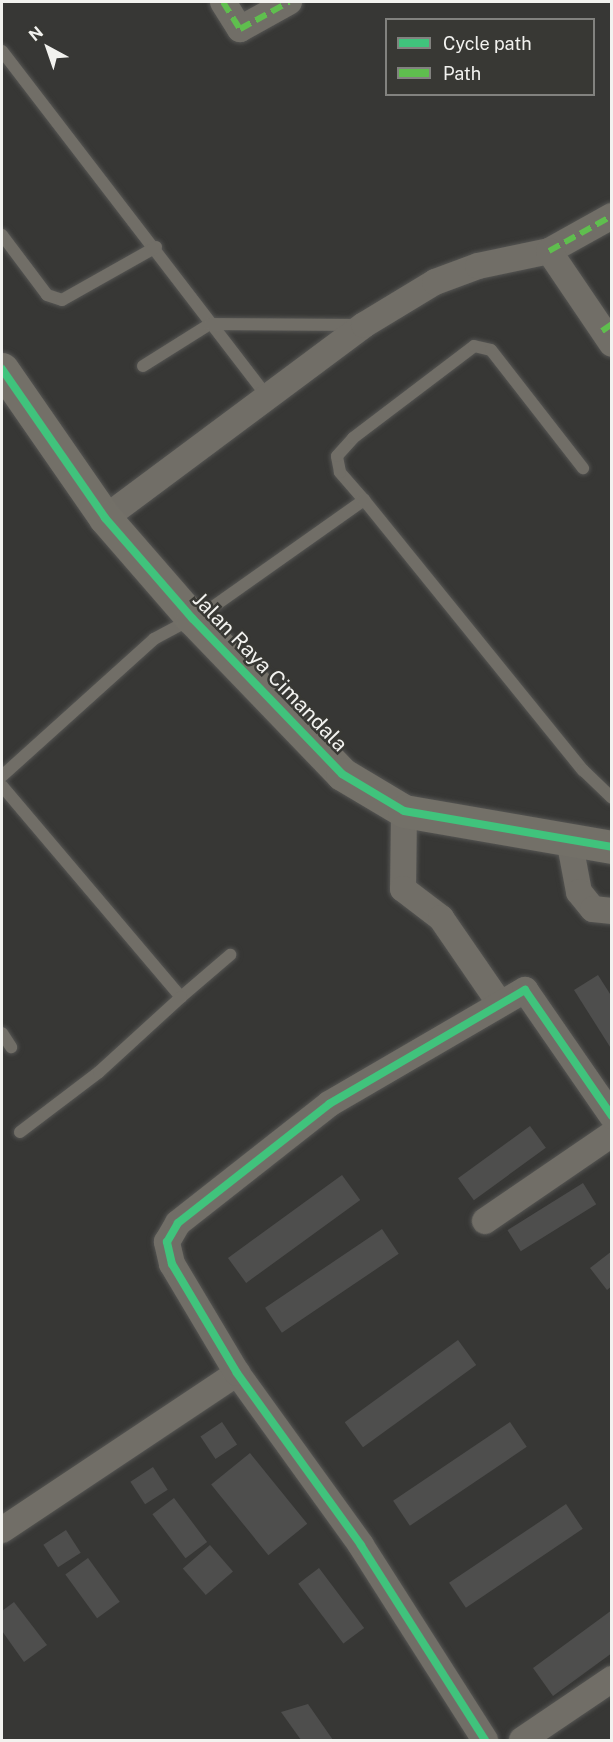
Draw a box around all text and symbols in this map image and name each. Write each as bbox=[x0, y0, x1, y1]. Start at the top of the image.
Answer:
north arrow bbox=[18, 18, 78, 78]
legend bbox=[385, 18, 595, 96]
text: N bbox=[25, 23, 47, 45]
text: Cycle path bbox=[443, 33, 532, 54]
text: Path bbox=[443, 63, 481, 84]
street label: Jalan Raya Cimandala bbox=[187, 587, 353, 757]

